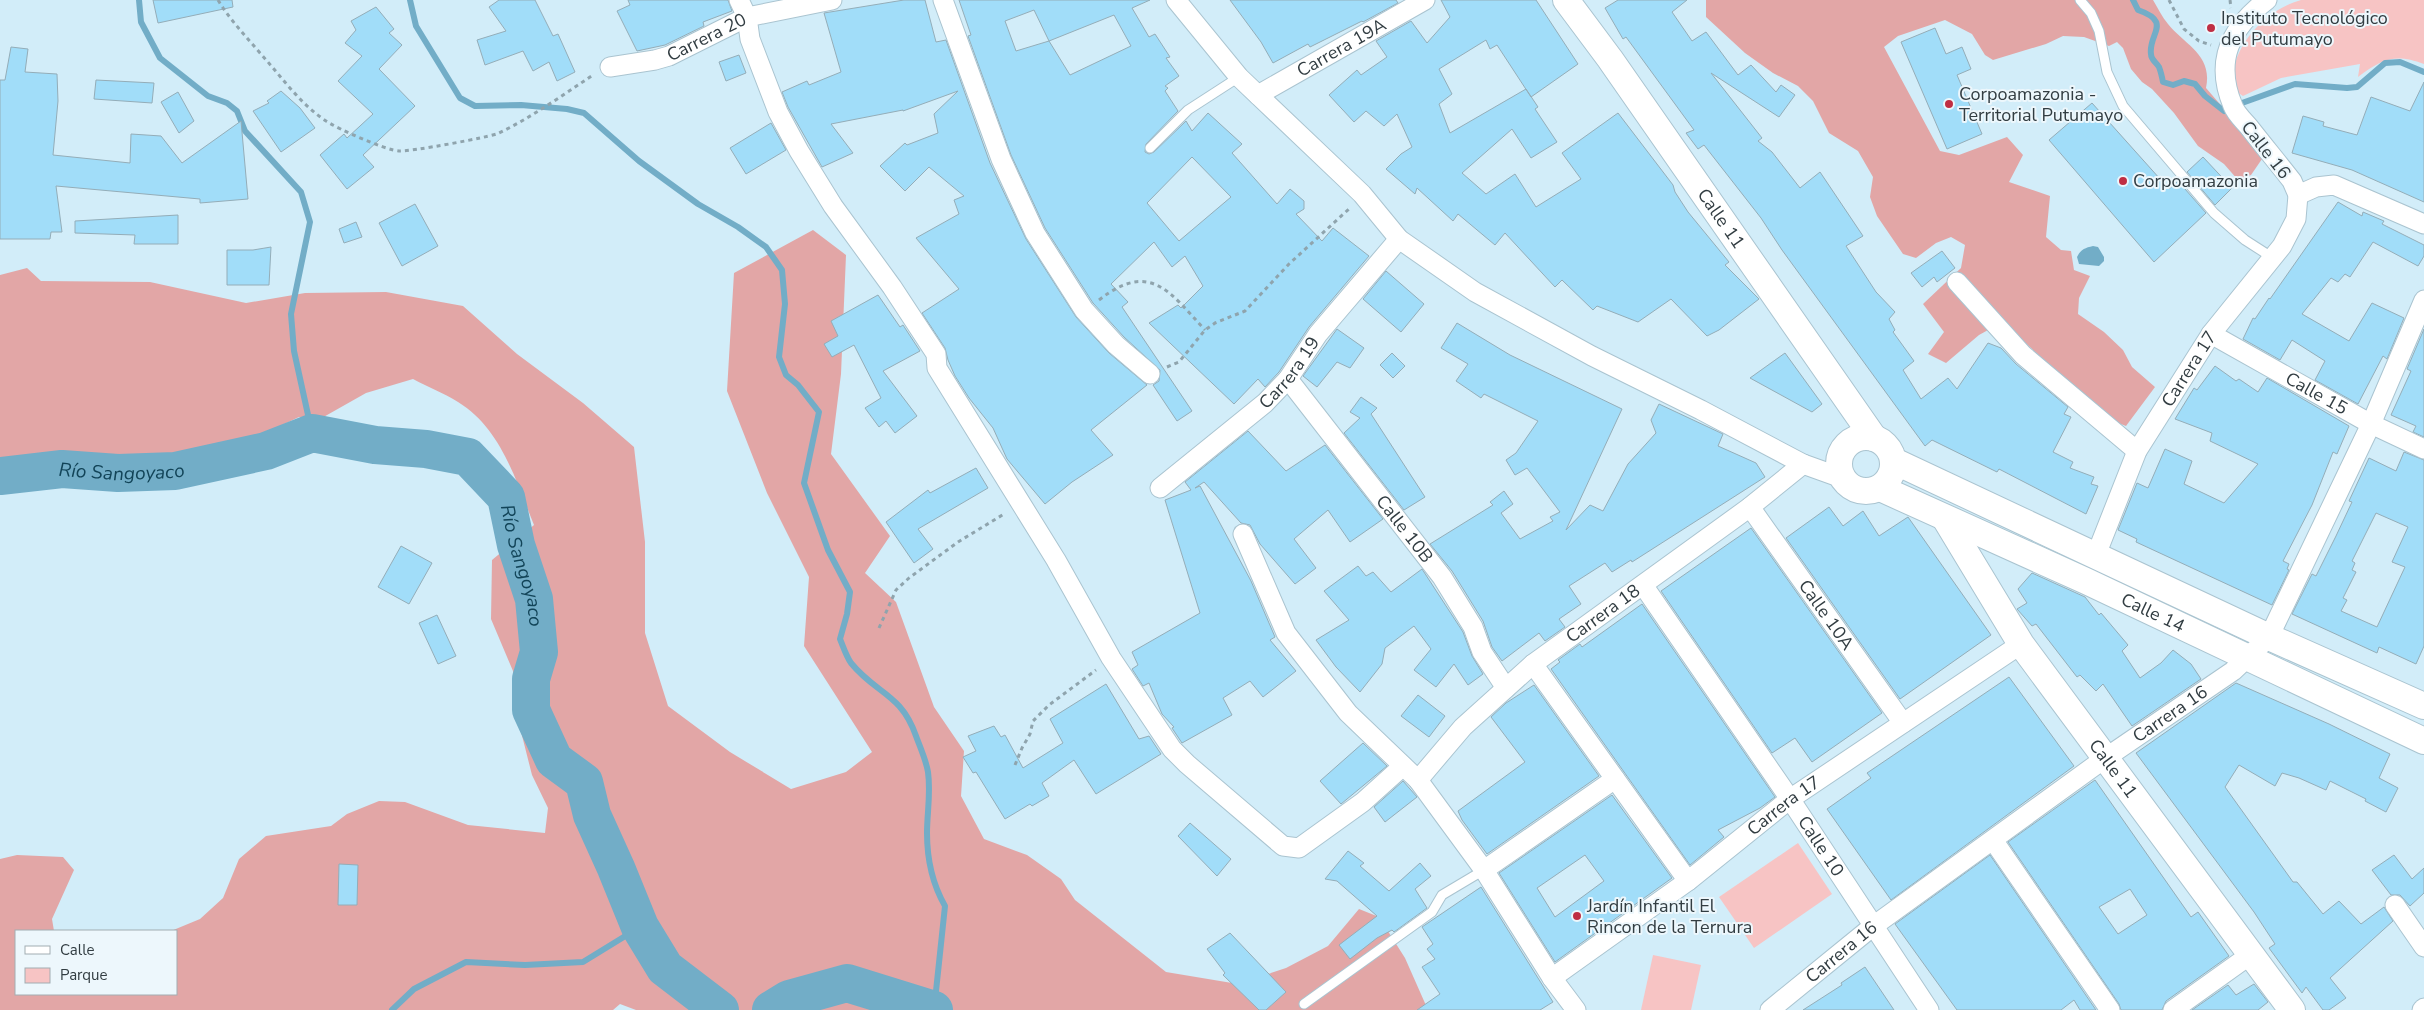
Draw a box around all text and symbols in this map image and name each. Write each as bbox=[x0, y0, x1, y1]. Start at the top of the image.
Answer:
place label: Instituto Tecnológico del Putumayo bbox=[2221, 6, 2388, 51]
street label: Carrera 20 bbox=[663, 7, 750, 67]
street label: Carrera 19A bbox=[1292, 13, 1390, 82]
marker: Instituto Tecnológico del Putumayo bbox=[2205, 22, 2217, 34]
place label: Corpoamazonia - Territorial Putumayo bbox=[1959, 82, 2123, 127]
marker: Corpoamazonia - Territorial Putumayo bbox=[1943, 98, 1955, 110]
street label: Calle 16 bbox=[2236, 116, 2296, 184]
place label: Corpoamazonia bbox=[2133, 169, 2258, 193]
marker: Corpoamazonia bbox=[2117, 175, 2129, 187]
street label: Calle 11 bbox=[1692, 184, 1750, 253]
street label: Carrera 17 bbox=[2156, 326, 2222, 412]
street label: Carrera 19 bbox=[1254, 332, 1325, 414]
street label: Calle 15 bbox=[2281, 366, 2352, 420]
water label: Río Sangoyaco bbox=[58, 457, 187, 487]
street label: Calle 10B bbox=[1371, 490, 1439, 568]
water label: Río Sangoyaco bbox=[494, 502, 549, 628]
street label: Calle 10A bbox=[1793, 575, 1859, 655]
street label: Carrera 18 bbox=[1561, 579, 1645, 648]
street label: Calle 14 bbox=[2117, 587, 2189, 638]
street label: Carrera 16 bbox=[2128, 680, 2212, 748]
street label: Calle 11 bbox=[2083, 734, 2143, 803]
street label: Carrera 17 bbox=[1742, 770, 1825, 841]
street label: Calle 10 bbox=[1792, 811, 1850, 881]
place label: Jardín Infantil El Rincon de la Ternura bbox=[1586, 894, 1752, 939]
marker: Jardín Infantil El Rincon de la Ternura bbox=[1571, 910, 1583, 922]
street label: Carrera 16 bbox=[1800, 916, 1882, 988]
legend bbox=[15, 930, 178, 995]
text: Calle bbox=[60, 940, 95, 960]
text: Parque bbox=[60, 965, 108, 985]

